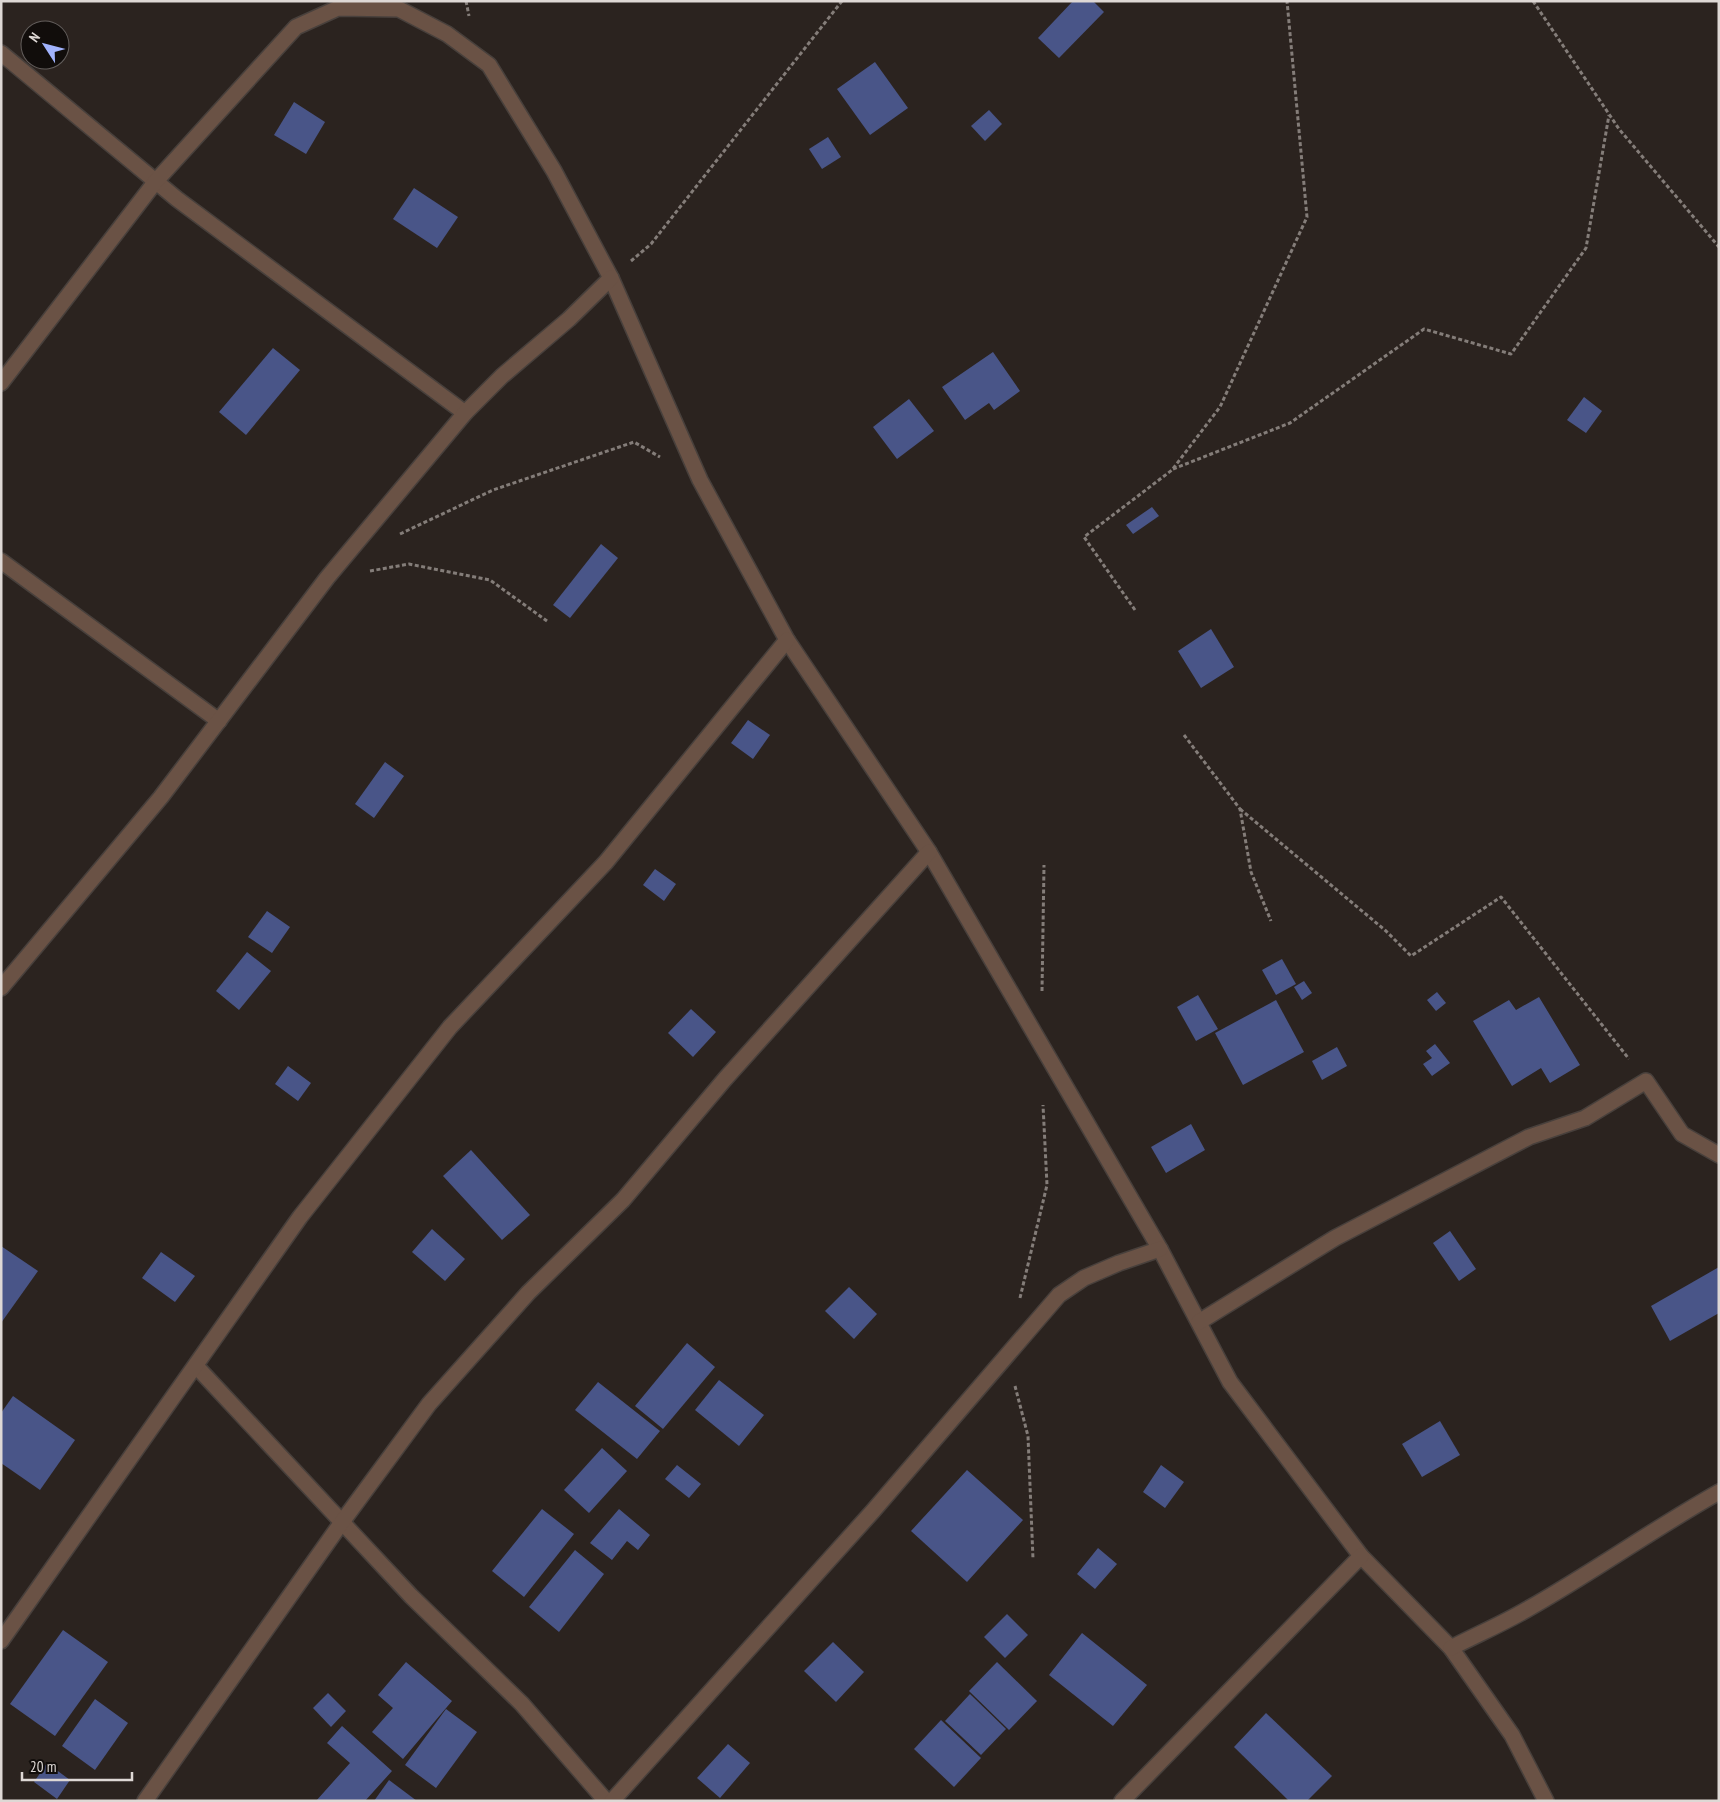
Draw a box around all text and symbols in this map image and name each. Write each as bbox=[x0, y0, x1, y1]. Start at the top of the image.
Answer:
north arrow bbox=[20, 20, 70, 70]
text: N bbox=[25, 29, 44, 46]
scale bar bbox=[22, 1750, 132, 1782]
text: 20 m bbox=[30, 1757, 56, 1776]

